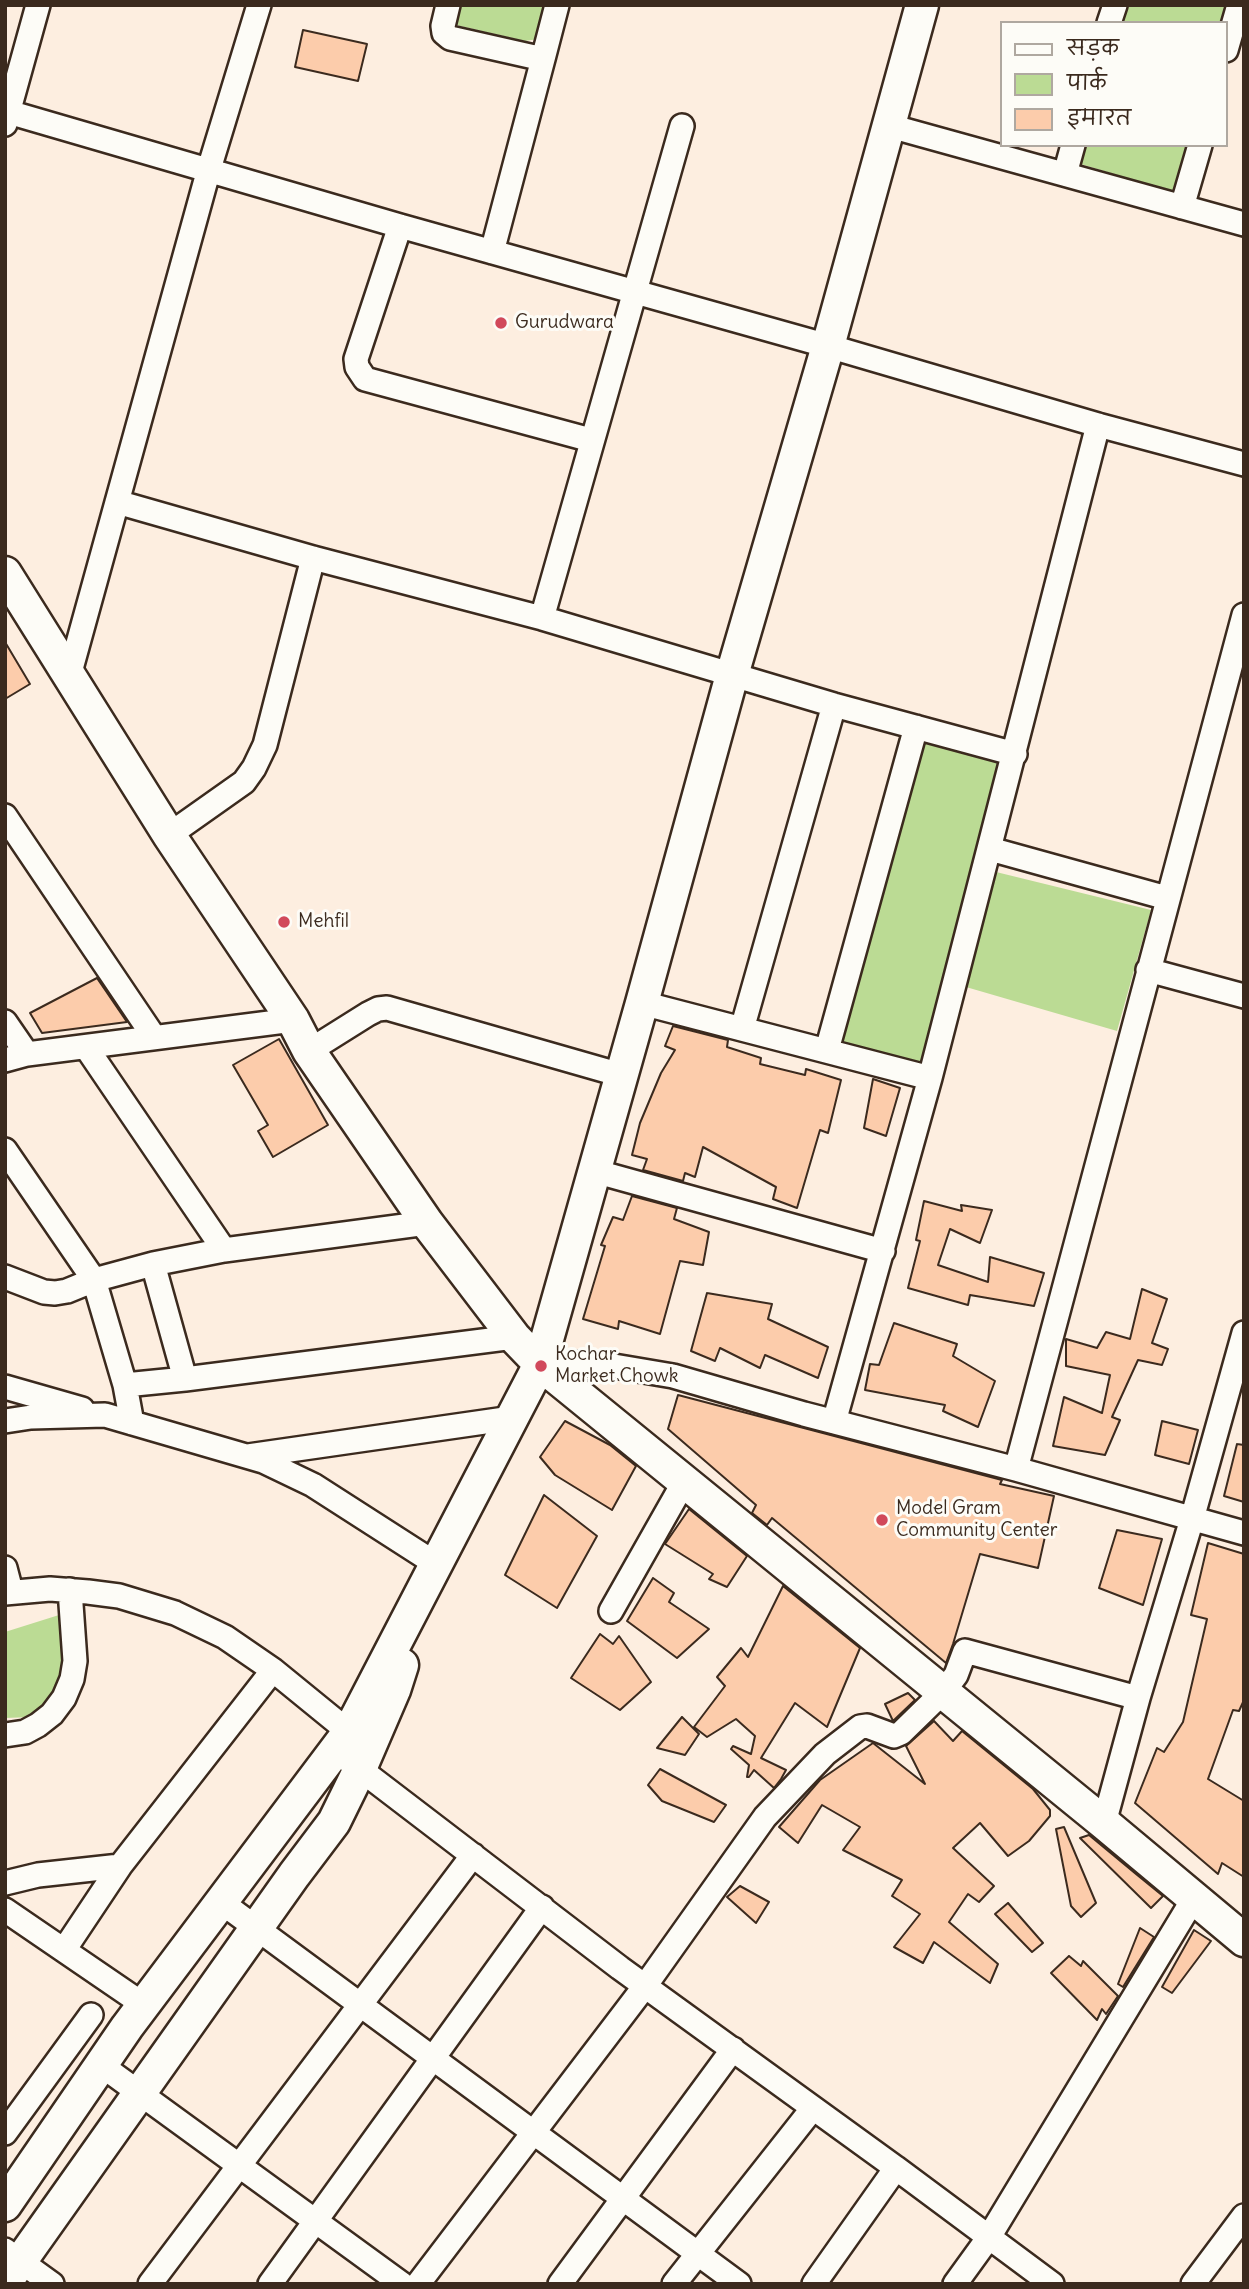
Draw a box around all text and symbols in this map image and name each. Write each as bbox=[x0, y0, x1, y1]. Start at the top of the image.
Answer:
legend bbox=[1000, 21, 1228, 147]
text: सड़क bbox=[1067, 34, 1119, 61]
text: पार्क bbox=[1067, 69, 1107, 96]
text: इमारत bbox=[1067, 104, 1131, 131]
place label: Gurudwara bbox=[515, 312, 614, 334]
marker: Gurudwara bbox=[493, 315, 509, 331]
place label: Mehfil bbox=[298, 911, 349, 933]
marker: Mehfil bbox=[276, 914, 292, 930]
place label: Kochar Market Chowk bbox=[555, 1344, 678, 1388]
marker: Kochar Market Chowk bbox=[533, 1358, 549, 1374]
place label: Model Gram Community Center bbox=[896, 1498, 1058, 1542]
marker: Model Gram Community Center bbox=[874, 1512, 890, 1528]

